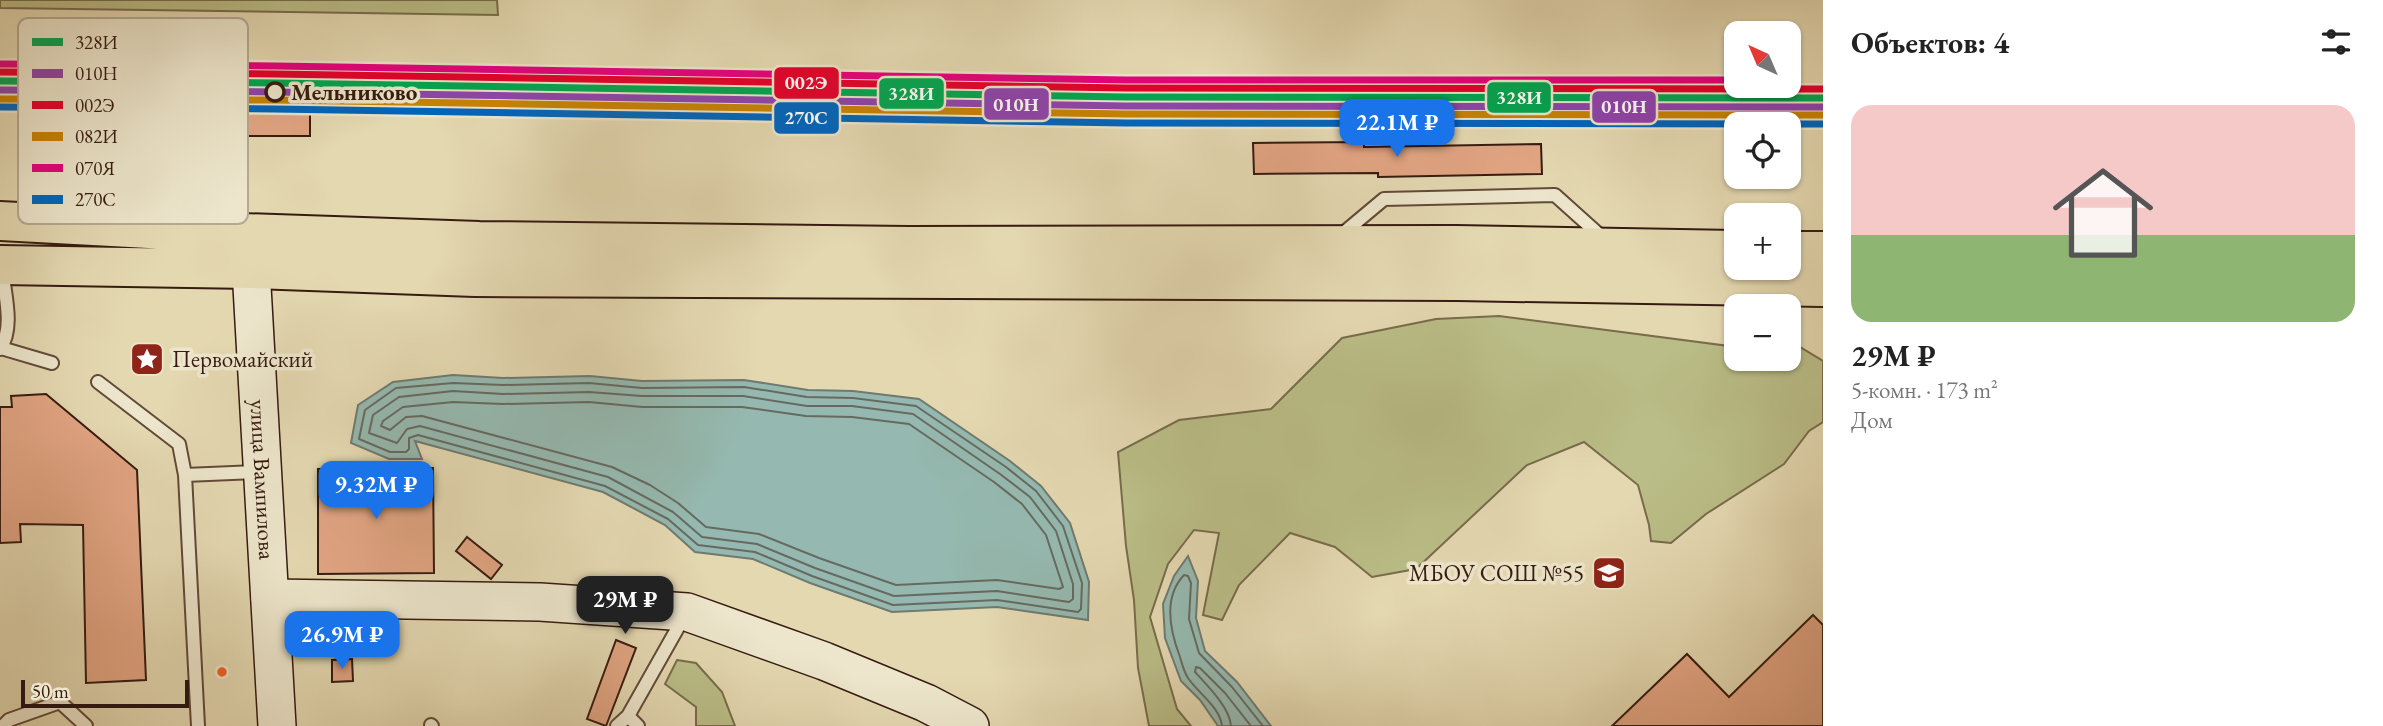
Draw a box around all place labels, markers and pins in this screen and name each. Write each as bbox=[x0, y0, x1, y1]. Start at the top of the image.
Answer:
place label: Мельниково bbox=[291, 77, 418, 107]
marker: Мельниково bbox=[265, 82, 285, 102]
pin: 22.1M ₽ bbox=[1332, 100, 1462, 159]
place icon: Первомайский bbox=[128, 340, 166, 378]
place label: Первомайский bbox=[172, 344, 313, 374]
pin: 9.32M ₽ bbox=[311, 462, 441, 521]
school or university icon: МБОУ СОШ №55 bbox=[1590, 554, 1628, 592]
place label: МБОУ СОШ №55 bbox=[1409, 558, 1584, 588]
pin: 29M ₽ bbox=[576, 576, 674, 636]
pin: 26.9M ₽ bbox=[277, 612, 407, 671]
unlabelled marker bbox=[215, 665, 229, 679]

